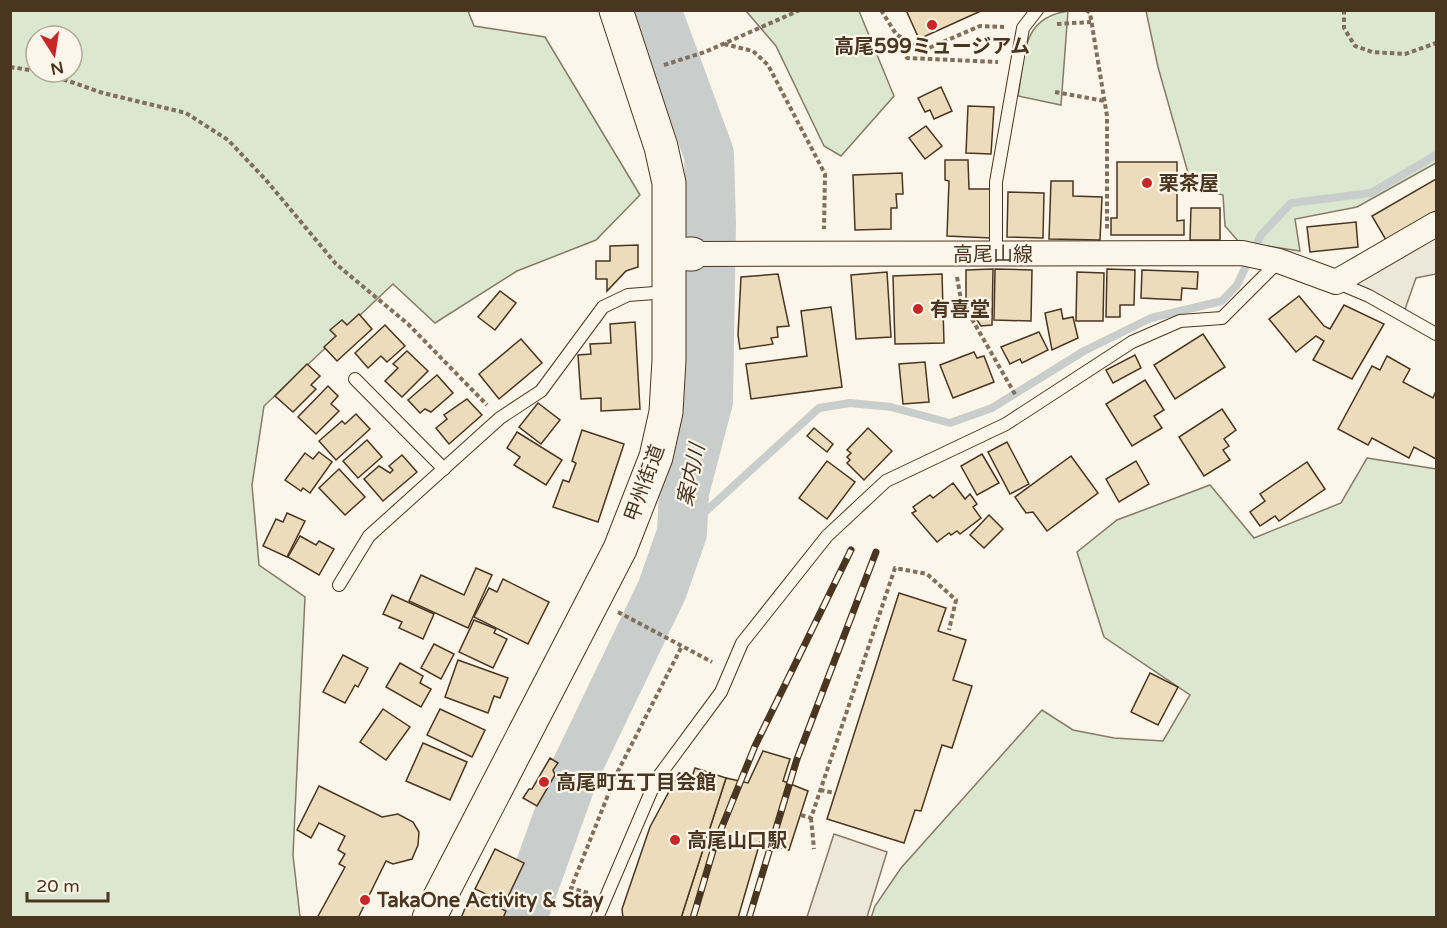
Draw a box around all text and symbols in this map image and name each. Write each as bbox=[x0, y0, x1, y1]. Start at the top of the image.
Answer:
marker: 高尾599ミュージアム bbox=[925, 18, 939, 32]
north arrow bbox=[24, 24, 84, 84]
place label: 高尾599ミュージアム bbox=[834, 35, 1030, 59]
text: N bbox=[49, 57, 65, 79]
place label: 栗茶屋 bbox=[1159, 172, 1219, 196]
marker: 栗茶屋 bbox=[1140, 176, 1154, 190]
street label: 高尾山線 bbox=[953, 243, 1033, 267]
place label: 有喜堂 bbox=[930, 298, 990, 322]
marker: 有喜堂 bbox=[911, 302, 925, 316]
water label: 案内川 bbox=[673, 440, 711, 509]
street label: 甲州街道 bbox=[620, 442, 670, 525]
place label: 高尾町五丁目会館 bbox=[556, 771, 716, 795]
marker: 高尾町五丁目会館 bbox=[537, 775, 551, 789]
place label: 高尾山口駅 bbox=[687, 829, 787, 853]
marker: 高尾山口駅 bbox=[668, 833, 682, 847]
scale bar bbox=[27, 865, 108, 903]
text: 20 m bbox=[36, 875, 80, 897]
place label: TakaOne Activity & Stay bbox=[376, 889, 604, 913]
marker: TakaOne Activity & Stay bbox=[358, 893, 372, 907]

